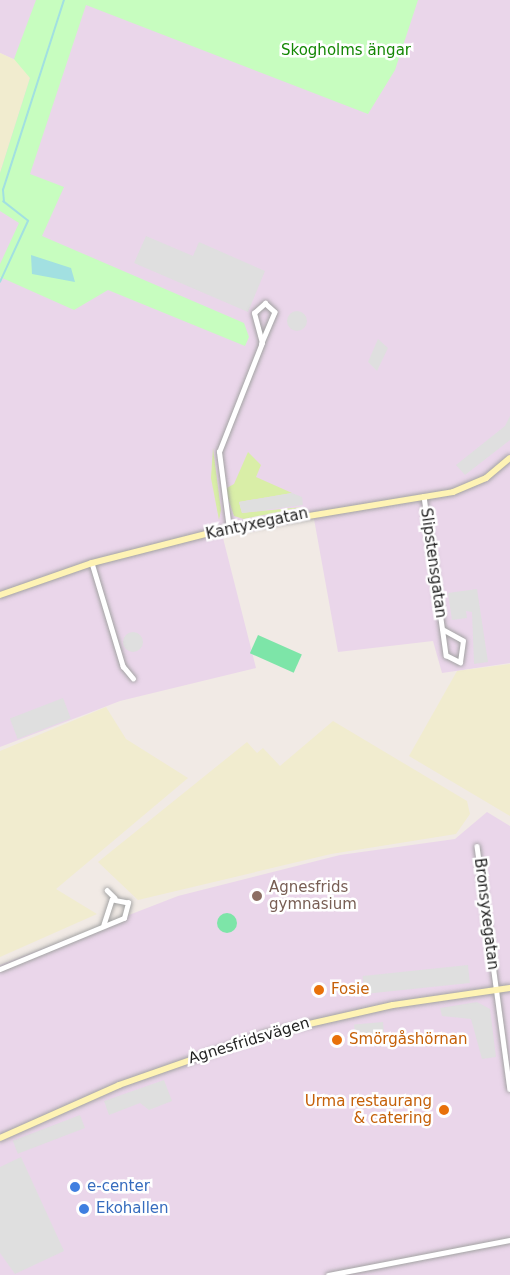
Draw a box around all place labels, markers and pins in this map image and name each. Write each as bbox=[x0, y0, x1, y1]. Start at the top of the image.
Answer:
place label: Agnesfrids gymnasium bbox=[269, 878, 357, 913]
marker: Agnesfrids gymnasium bbox=[250, 889, 264, 903]
place label: Fosie bbox=[331, 981, 369, 999]
marker: Fosie bbox=[312, 983, 326, 997]
place label: Smörgåshörnan bbox=[349, 1031, 468, 1049]
marker: Smörgåshörnan bbox=[330, 1033, 344, 1047]
place label: Urma restaurang & catering bbox=[305, 1092, 432, 1127]
marker: Urma restaurang & catering bbox=[437, 1103, 451, 1117]
place label: e-center bbox=[87, 1178, 150, 1196]
marker: e-center bbox=[68, 1180, 82, 1194]
place label: Ekohallen bbox=[96, 1200, 169, 1218]
marker: Ekohallen bbox=[77, 1202, 91, 1216]

